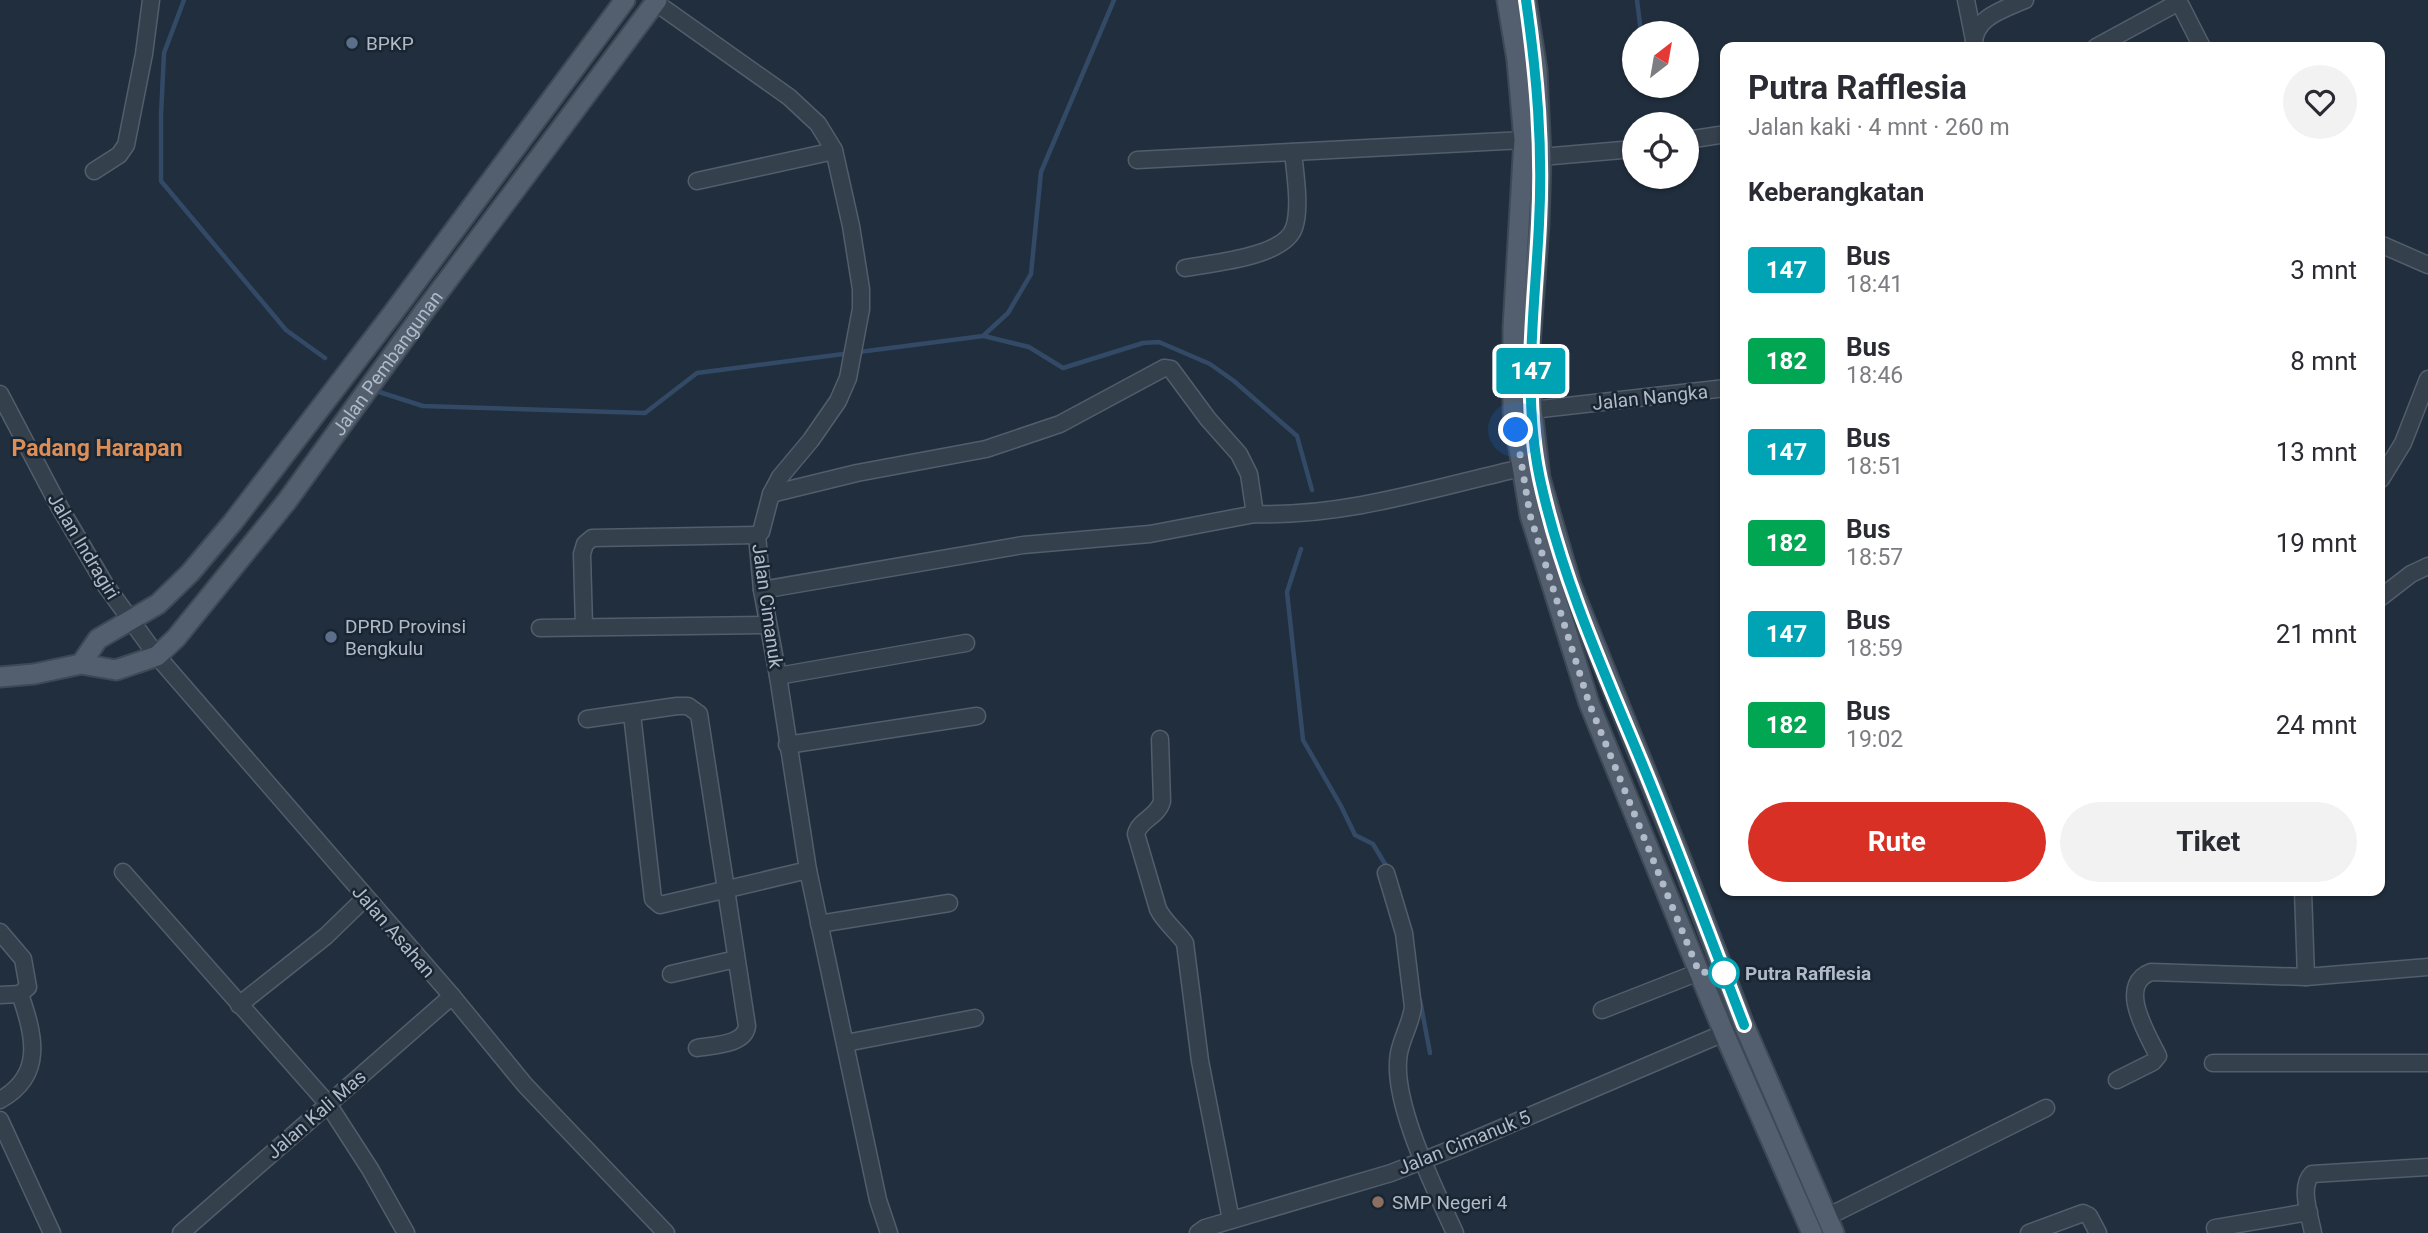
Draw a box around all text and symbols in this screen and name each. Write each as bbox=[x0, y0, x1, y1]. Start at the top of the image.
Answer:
north arrow bbox=[1622, 21, 1699, 98]
map controls bbox=[1622, 21, 1699, 189]
place label: BPKP bbox=[366, 32, 414, 55]
marker: BPKP bbox=[344, 35, 360, 51]
button: heart bbox=[2283, 65, 2357, 139]
text: Putra Rafflesia bbox=[1748, 68, 1967, 107]
button: locate bbox=[1622, 112, 1699, 189]
text: Jalan kaki · 4 mnt · 260 m bbox=[1748, 114, 2010, 141]
text: Keberangkatan bbox=[1748, 177, 1924, 207]
text: Bus bbox=[1846, 241, 1891, 271]
text: 3 mnt bbox=[2290, 255, 2357, 285]
text: 147 bbox=[1766, 256, 1807, 284]
text: 18:41 bbox=[1846, 271, 1903, 298]
street label: Jalan Pembangunan bbox=[327, 286, 448, 440]
text: Bus bbox=[1846, 332, 1891, 362]
text: 8 mnt bbox=[2290, 346, 2357, 376]
text: 182 bbox=[1766, 347, 1807, 375]
line badge: 147 bbox=[1491, 348, 1571, 394]
text: 147 bbox=[1510, 357, 1552, 385]
text: 18:46 bbox=[1846, 362, 1903, 389]
street label: Jalan Nangka bbox=[1591, 380, 1709, 415]
your location bbox=[1498, 412, 1533, 447]
text: Bus bbox=[1846, 423, 1891, 453]
district label: Padang Harapan bbox=[11, 435, 183, 462]
text: 13 mnt bbox=[2276, 437, 2357, 467]
text: 147 bbox=[1766, 438, 1807, 466]
text: 18:51 bbox=[1846, 453, 1903, 480]
street label: Jalan Indragiri bbox=[43, 489, 124, 604]
text: Bus bbox=[1846, 514, 1891, 544]
text: 19 mnt bbox=[2276, 528, 2357, 558]
text: 182 bbox=[1766, 529, 1807, 557]
street label: Jalan Cimanuk bbox=[747, 542, 788, 670]
text: 18:57 bbox=[1846, 544, 1903, 571]
text: Bus bbox=[1846, 605, 1891, 635]
place label: DPRD Provinsi Bengkulu bbox=[345, 615, 466, 660]
text: 21 mnt bbox=[2276, 619, 2357, 649]
text: 147 bbox=[1766, 620, 1807, 648]
marker: DPRD Provinsi Bengkulu bbox=[323, 629, 339, 645]
text: 18:59 bbox=[1846, 635, 1903, 662]
text: Bus bbox=[1846, 696, 1891, 726]
text: 24 mnt bbox=[2276, 710, 2357, 740]
text: 182 bbox=[1766, 711, 1807, 739]
text: 19:02 bbox=[1846, 726, 1903, 753]
button: Rute bbox=[1748, 802, 2046, 882]
button: Tiket bbox=[2060, 802, 2357, 882]
street label: Jalan Asahan bbox=[347, 880, 440, 982]
marker: Putra Rafflesia bbox=[1709, 958, 1739, 988]
place label: Putra Rafflesia bbox=[1745, 962, 1871, 985]
street label: Jalan Kali Mas bbox=[262, 1065, 371, 1164]
street label: Jalan Cimanuk 5 bbox=[1395, 1105, 1534, 1180]
place label: SMP Negeri 4 bbox=[1392, 1191, 1508, 1214]
marker: SMP Negeri 4 bbox=[1370, 1194, 1386, 1210]

